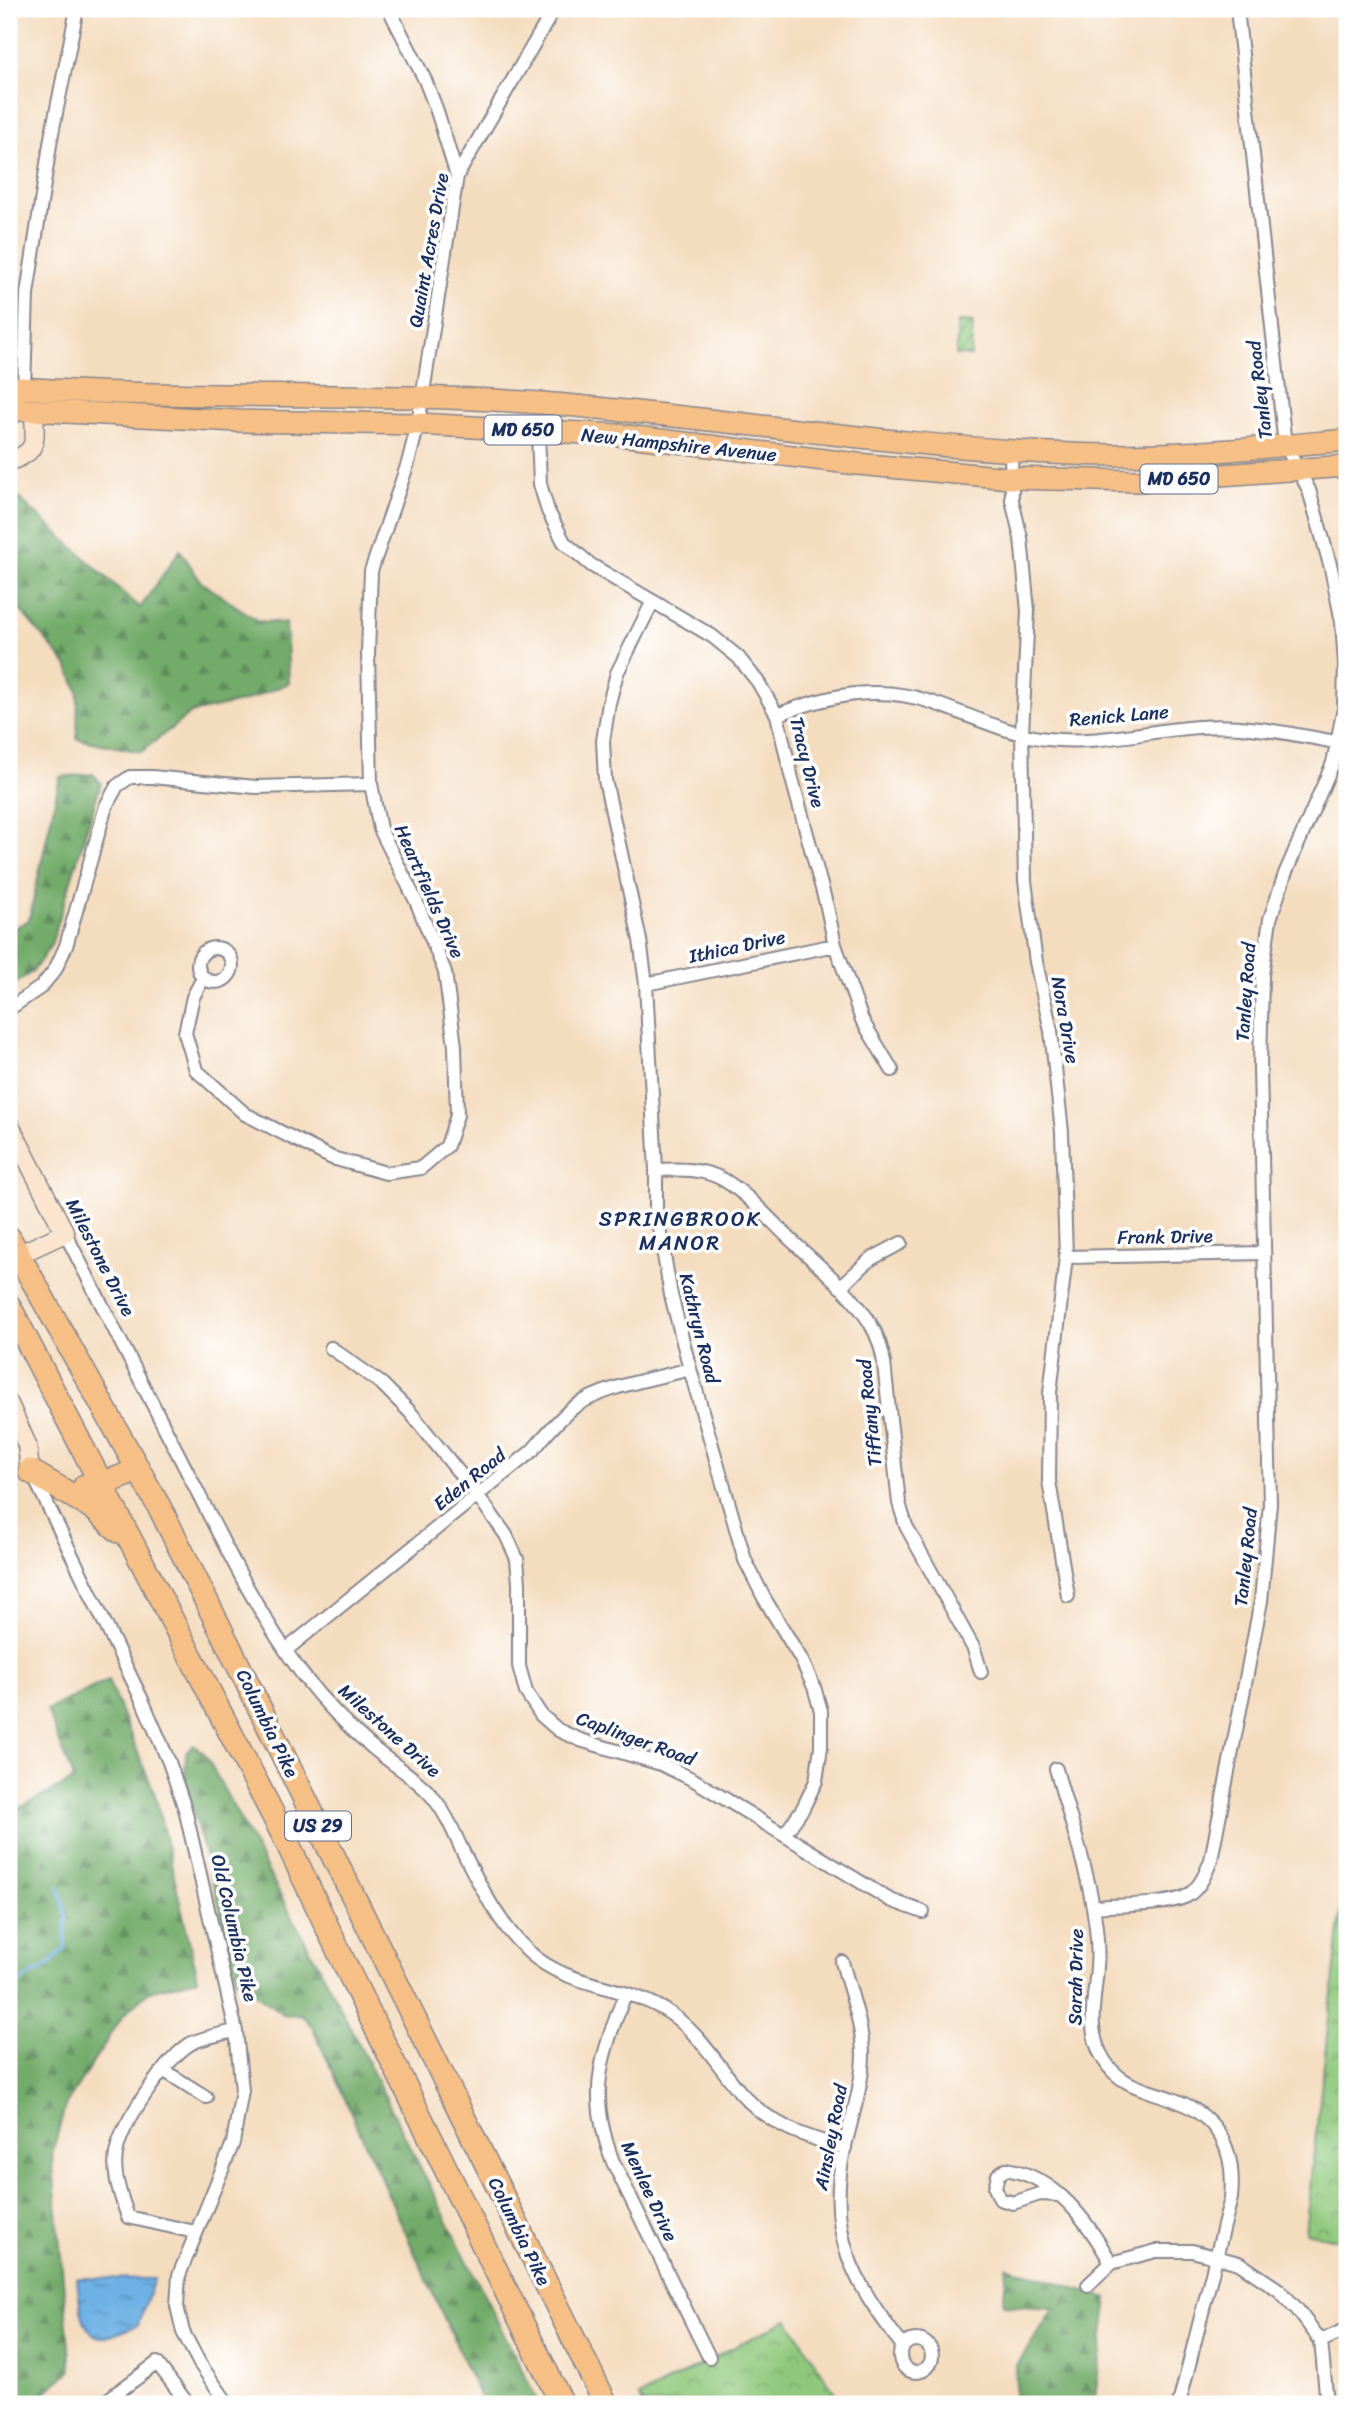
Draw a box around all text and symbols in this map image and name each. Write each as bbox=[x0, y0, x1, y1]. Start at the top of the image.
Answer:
street label: Quaint Acres Drive bbox=[399, 170, 458, 330]
street label: Tanley Road bbox=[1237, 337, 1282, 441]
road number: MD 650 bbox=[484, 416, 562, 444]
street label: New Hampshire Avenue bbox=[580, 418, 779, 471]
road number: MD 650 bbox=[1140, 464, 1218, 494]
street label: Renick Lane bbox=[1068, 695, 1170, 736]
street label: Tracy Drive bbox=[780, 713, 835, 811]
street label: Heartfields Drive bbox=[385, 819, 474, 964]
street label: Ithica Drive bbox=[685, 920, 789, 973]
street label: Tanley Road bbox=[1226, 940, 1266, 1043]
street label: Nora Drive bbox=[1042, 974, 1089, 1067]
street label: Milestone Drive bbox=[57, 1192, 145, 1322]
district label: SPRINGBROOK MANOR bbox=[599, 1200, 761, 1262]
street label: Frank Drive bbox=[1117, 1219, 1213, 1254]
street label: Kathryn Road bbox=[670, 1269, 730, 1389]
street label: Tiffany Road bbox=[847, 1356, 892, 1468]
street label: Eden Road bbox=[425, 1438, 515, 1519]
street label: Tanley Road bbox=[1224, 1504, 1267, 1608]
street label: Columbia Pike bbox=[227, 1663, 308, 1783]
street label: Milestone Drive bbox=[331, 1675, 449, 1786]
street label: Caplinger Road bbox=[572, 1702, 702, 1776]
road number: US 29 bbox=[285, 1812, 351, 1840]
street label: Old Columbia Pike bbox=[202, 1851, 267, 2005]
street label: Sarah Drive bbox=[1058, 1928, 1093, 2026]
street label: Ainsley Road bbox=[804, 2080, 857, 2194]
street label: Menlee Drive bbox=[612, 2135, 687, 2247]
street label: Columbia Pike bbox=[479, 2171, 560, 2291]

